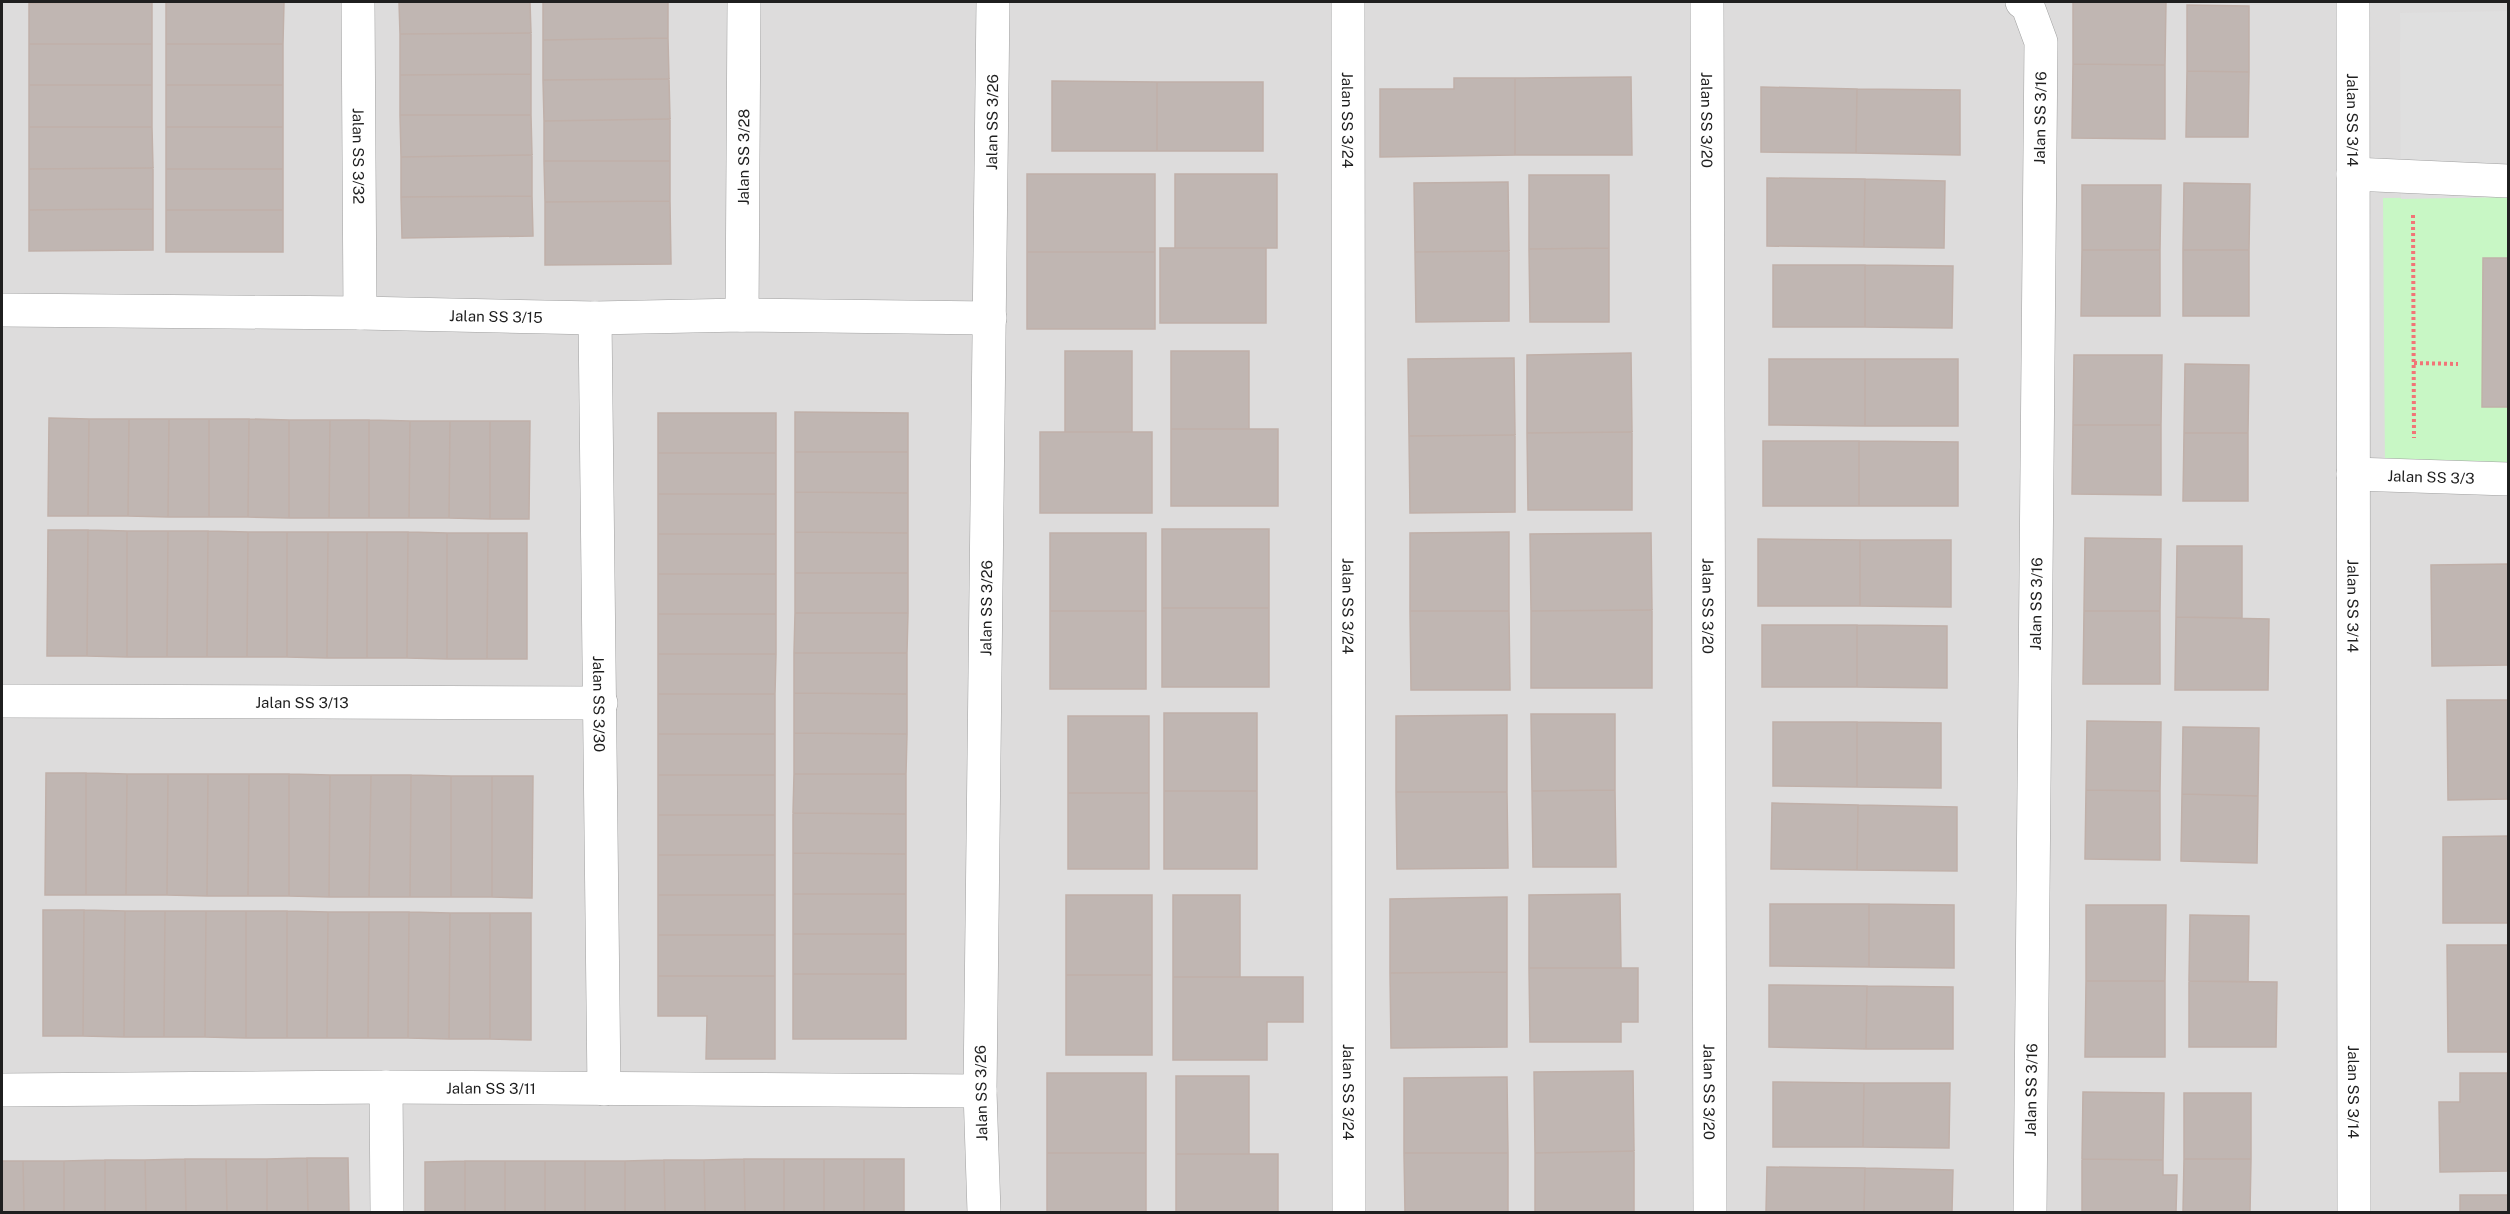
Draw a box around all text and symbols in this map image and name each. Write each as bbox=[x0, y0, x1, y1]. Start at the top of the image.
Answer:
street label: Jalan SS 3/16 bbox=[2031, 71, 2049, 165]
street label: Jalan SS 3/24 bbox=[1340, 72, 1357, 168]
street label: Jalan SS 3/20 bbox=[1699, 72, 1716, 168]
street label: Jalan SS 3/14 bbox=[2345, 73, 2362, 167]
street label: Jalan SS 3/26 bbox=[982, 74, 1001, 170]
street label: Jalan SS 3/32 bbox=[350, 108, 368, 204]
street label: Jalan SS 3/28 bbox=[734, 109, 752, 205]
street label: Jalan SS 3/15 bbox=[449, 306, 543, 325]
street label: Jalan SS 3/3 bbox=[2387, 467, 2475, 486]
street label: Jalan SS 3/16 bbox=[2027, 557, 2045, 651]
street label: Jalan SS 3/24 bbox=[1340, 558, 1357, 654]
street label: Jalan SS 3/20 bbox=[1700, 558, 1717, 654]
street label: Jalan SS 3/14 bbox=[2345, 559, 2362, 653]
street label: Jalan SS 3/26 bbox=[977, 560, 995, 656]
street label: Jalan SS 3/30 bbox=[590, 656, 609, 752]
street label: Jalan SS 3/13 bbox=[255, 693, 349, 711]
street label: Jalan SS 3/16 bbox=[2022, 1043, 2040, 1137]
street label: Jalan SS 3/24 bbox=[1340, 1044, 1357, 1140]
street label: Jalan SS 3/20 bbox=[1701, 1044, 1718, 1140]
street label: Jalan SS 3/26 bbox=[972, 1045, 990, 1141]
street label: Jalan SS 3/14 bbox=[2345, 1045, 2362, 1139]
street label: Jalan SS 3/11 bbox=[446, 1079, 536, 1097]

